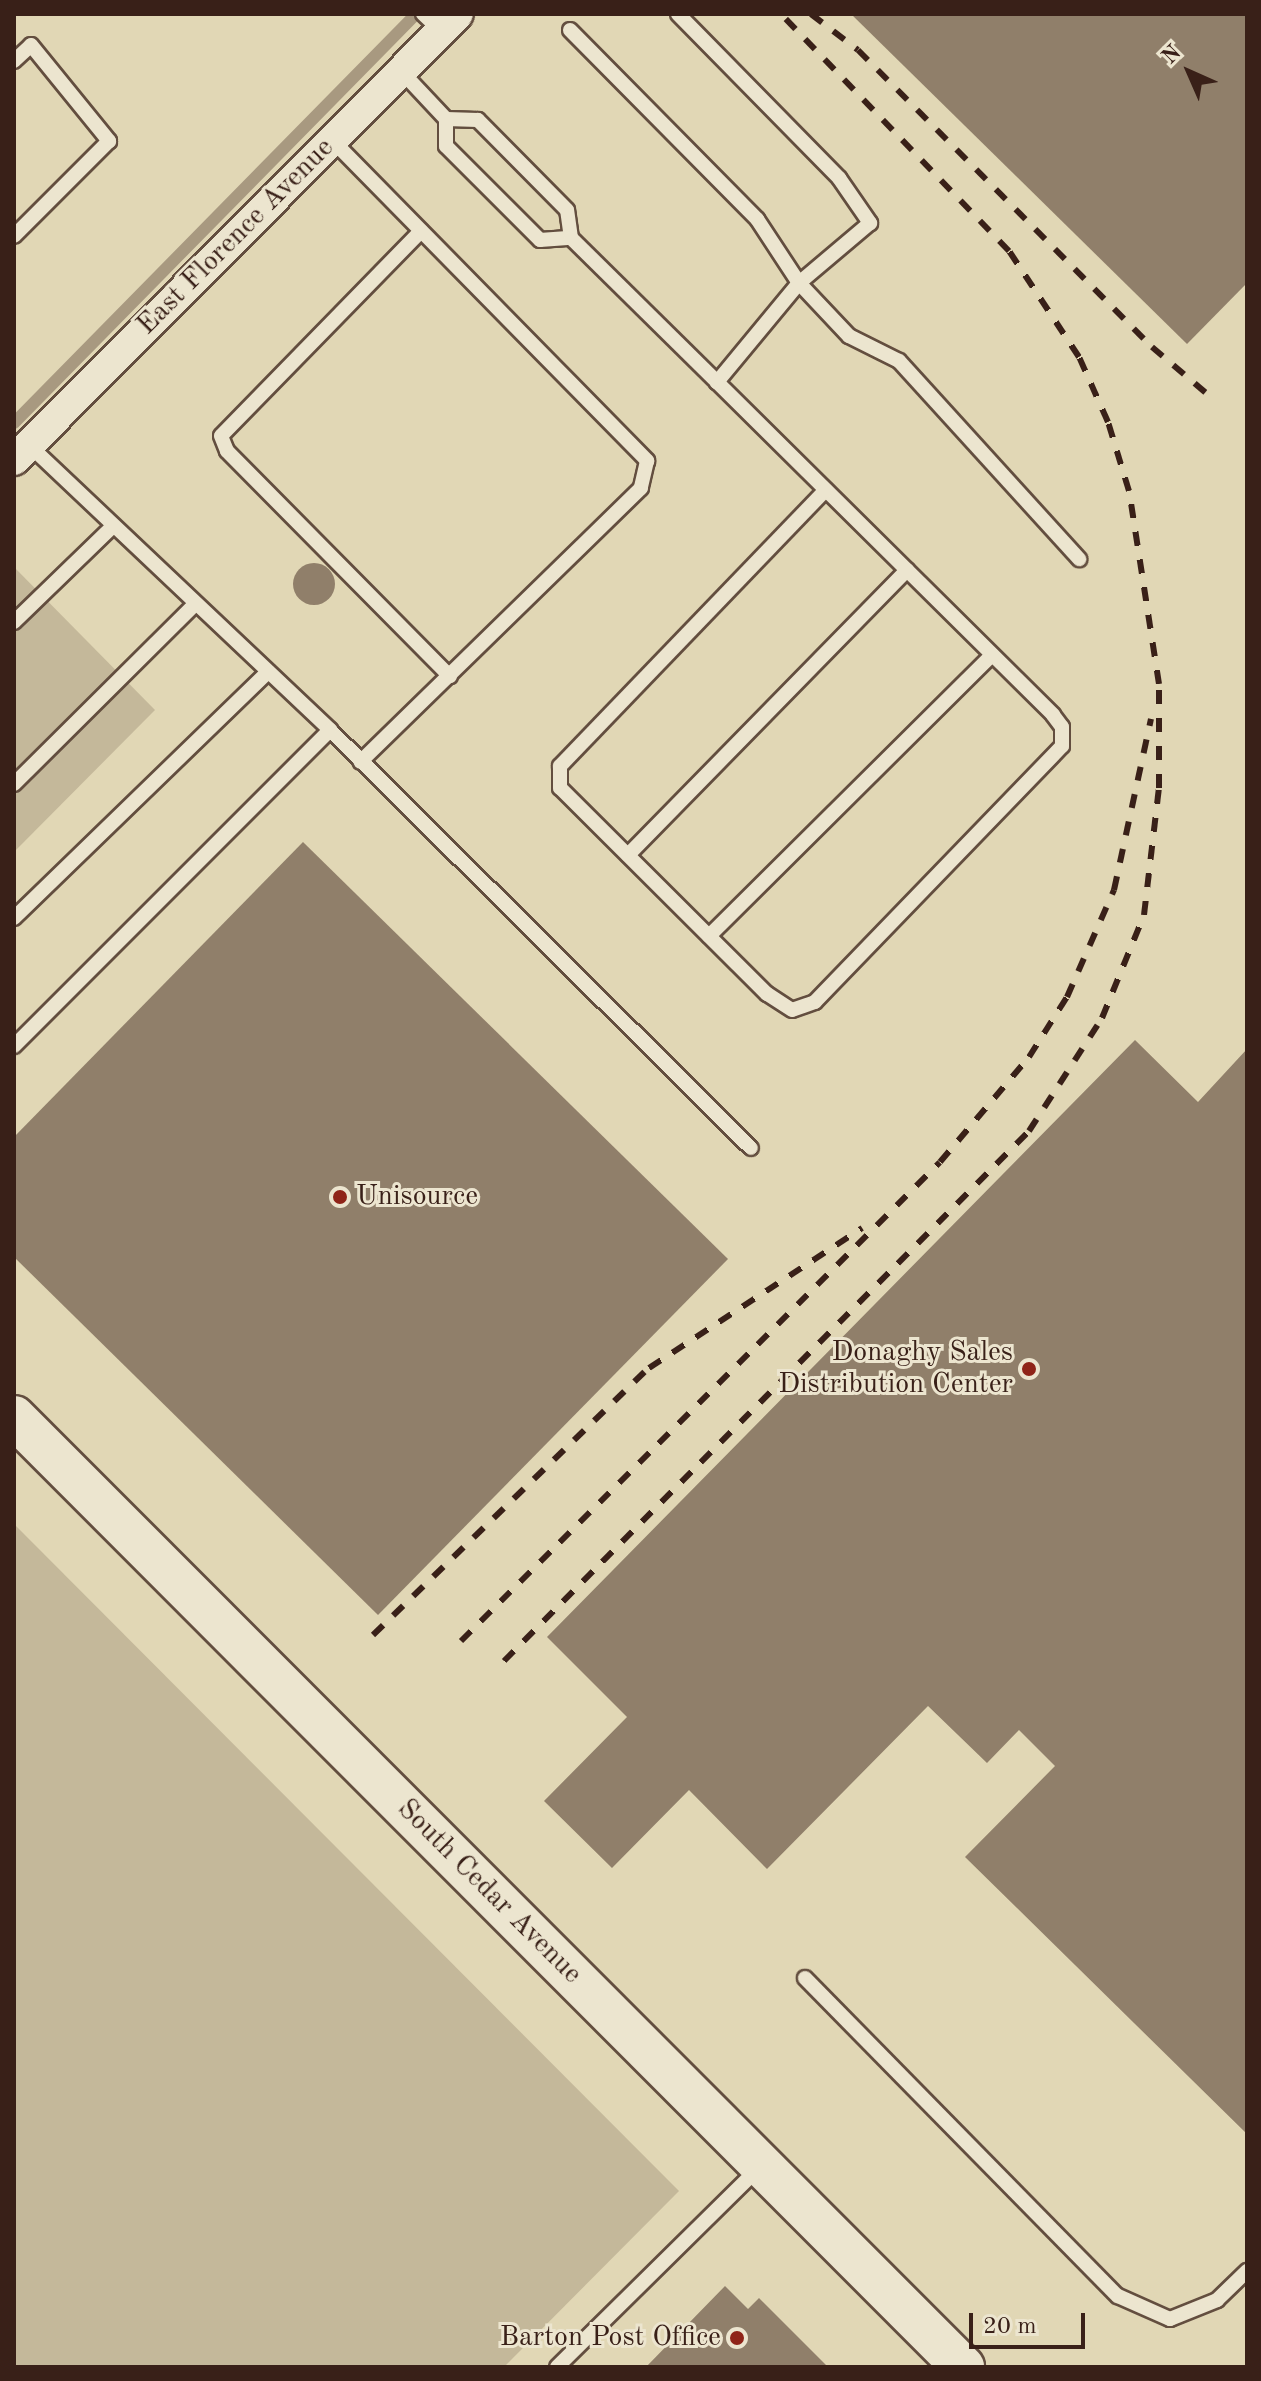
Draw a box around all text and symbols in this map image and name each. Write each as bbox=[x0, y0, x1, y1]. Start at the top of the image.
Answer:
north arrow bbox=[1149, 32, 1229, 112]
text: N bbox=[1158, 41, 1186, 69]
street label: East Florence Avenue bbox=[131, 132, 341, 342]
place label: Unisource bbox=[356, 1180, 478, 1214]
marker: Unisource bbox=[331, 1188, 349, 1206]
place label: Donaghy Sales Distribution Center bbox=[778, 1336, 1013, 1402]
marker: Donaghy Sales Distribution Center bbox=[1020, 1360, 1038, 1378]
street label: South Cedar Avenue bbox=[390, 1793, 588, 1991]
scale bar bbox=[973, 2297, 1089, 2347]
text: 20 m bbox=[983, 2315, 1037, 2339]
place label: Barton Post Office bbox=[500, 2321, 721, 2355]
marker: Barton Post Office bbox=[728, 2329, 746, 2347]

